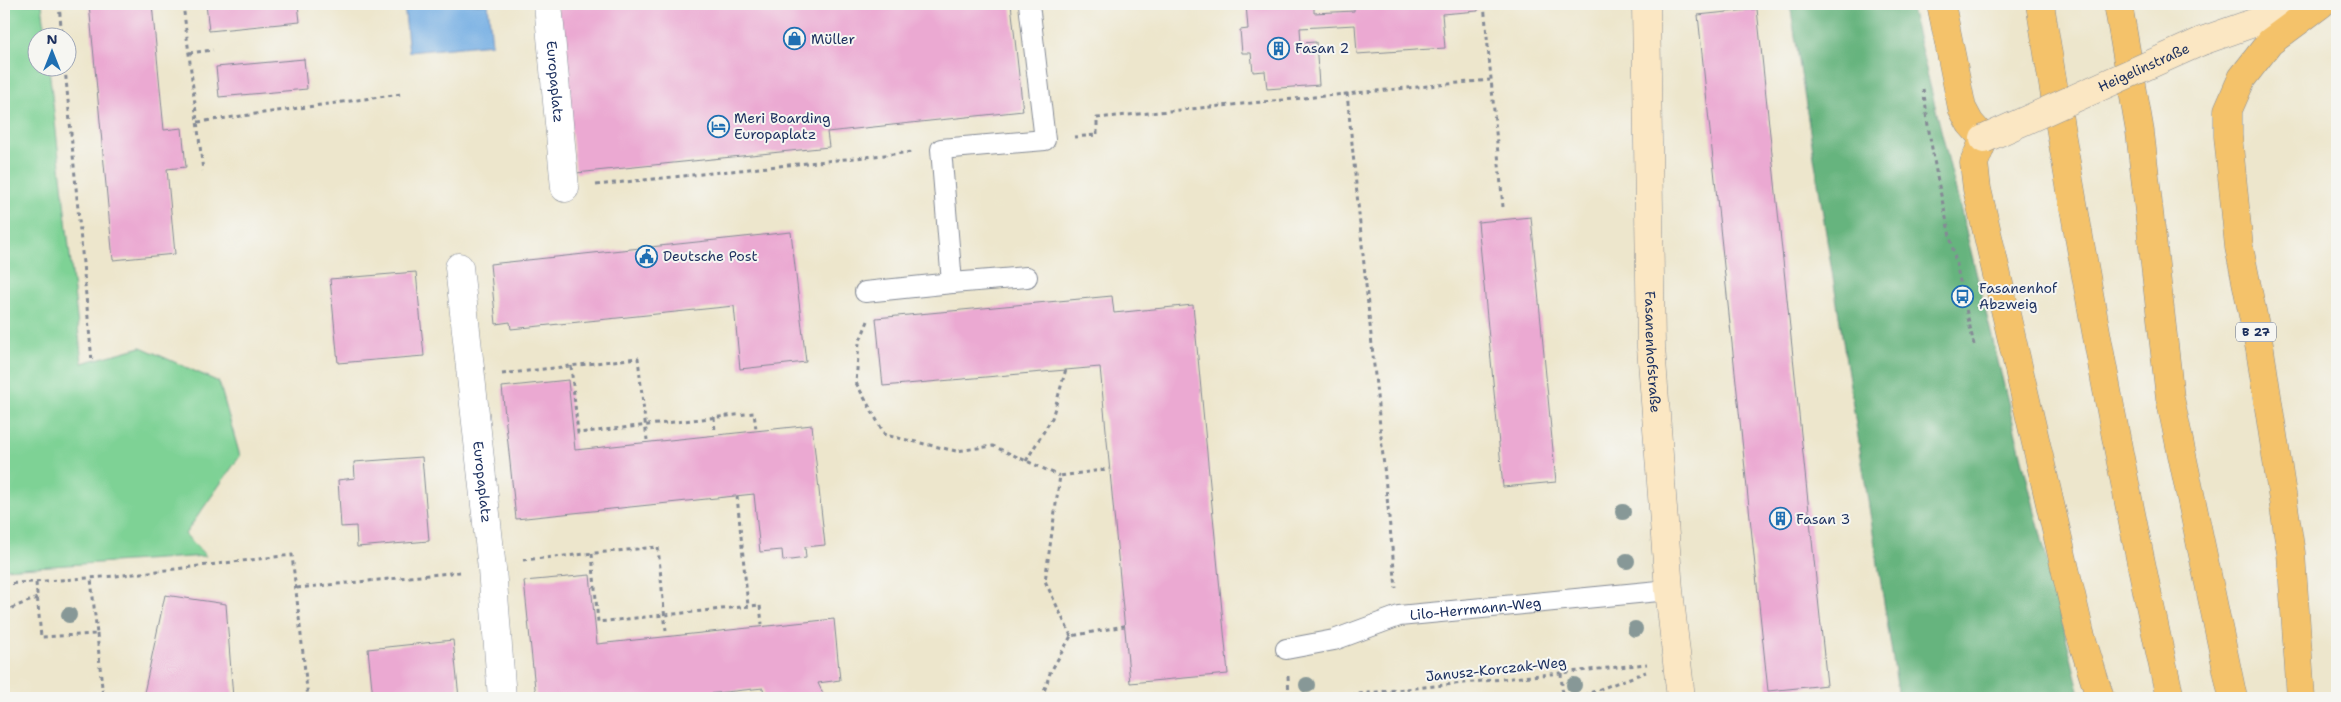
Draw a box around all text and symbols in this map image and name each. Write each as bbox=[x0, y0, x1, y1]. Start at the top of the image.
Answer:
shop icon: Müller bbox=[783, 27, 807, 51]
north arrow bbox=[28, 28, 78, 78]
text: N bbox=[46, 30, 58, 48]
place label: Müller bbox=[811, 30, 855, 48]
building icon: Fasan 2 bbox=[1267, 36, 1291, 60]
place label: Fasan 2 bbox=[1295, 39, 1349, 57]
street label: Heigelinstraße bbox=[2095, 39, 2192, 96]
street label: Europaplatz bbox=[542, 40, 568, 123]
place label: Meri Boarding Europaplatz bbox=[734, 109, 831, 143]
hotel icon: Meri Boarding Europaplatz bbox=[706, 114, 730, 138]
public building icon: Deutsche Post bbox=[635, 244, 659, 268]
place label: Deutsche Post bbox=[663, 247, 758, 265]
place label: Fasanenhof Abzweig bbox=[1979, 279, 2058, 313]
bus stop icon: Fasanenhof Abzweig bbox=[1951, 284, 1975, 308]
street label: Fasanenhofstraße bbox=[1641, 291, 1665, 413]
road number: B 27 bbox=[2236, 322, 2276, 342]
street label: Europaplatz bbox=[469, 440, 496, 524]
building icon: Fasan 3 bbox=[1768, 507, 1792, 531]
place label: Fasan 3 bbox=[1796, 510, 1850, 528]
street label: Lilo-Herrmann-Weg bbox=[1409, 593, 1542, 624]
street label: Janusz-Korczak-Weg bbox=[1425, 653, 1567, 685]

